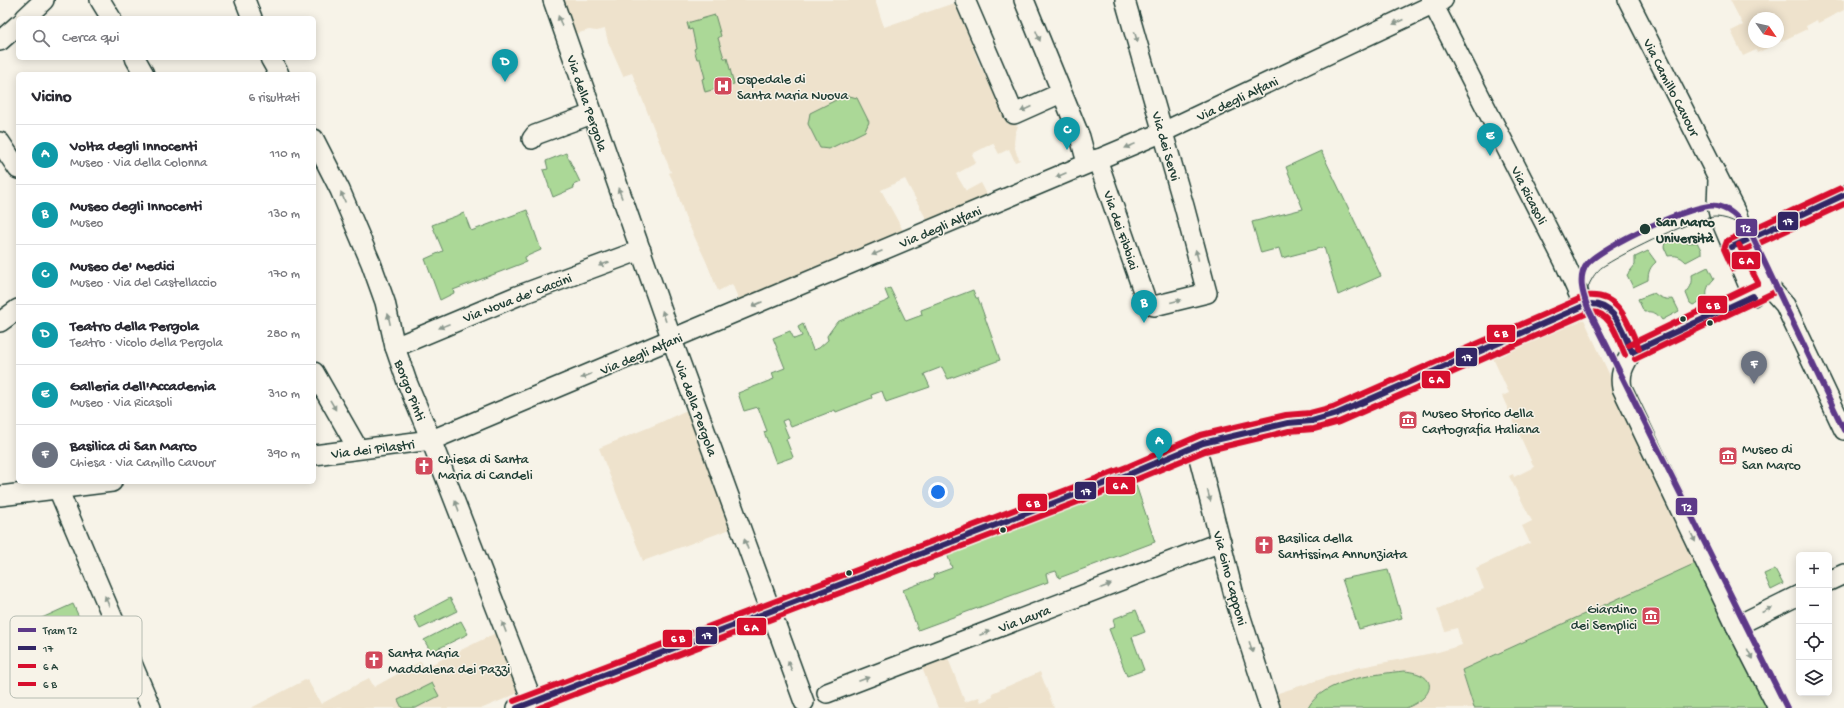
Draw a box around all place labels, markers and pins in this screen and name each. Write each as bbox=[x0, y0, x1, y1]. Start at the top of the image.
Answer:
pin: D bbox=[492, 49, 518, 82]
place label: Ospedale di Santa Maria Nuova bbox=[737, 72, 849, 105]
hospital icon: Ospedale di Santa Maria Nuova bbox=[712, 75, 734, 97]
pin: C bbox=[1054, 117, 1080, 150]
pin: E bbox=[1477, 123, 1503, 156]
place label: San Marco Università bbox=[1656, 215, 1715, 248]
marker: San Marco Università bbox=[1638, 222, 1652, 236]
pin: B bbox=[1131, 290, 1157, 323]
unlabelled marker bbox=[1678, 314, 1688, 324]
unlabelled marker bbox=[1705, 318, 1715, 328]
pin: F bbox=[1741, 351, 1767, 384]
place label: Museo Storico della Cartografia Italiana bbox=[1422, 406, 1541, 439]
museum icon: Museo Storico della Cartografia Italiana bbox=[1397, 409, 1419, 431]
pin: A bbox=[1146, 428, 1172, 461]
place label: Museo di San Marco bbox=[1742, 442, 1801, 475]
museum icon: Museo di San Marco bbox=[1717, 445, 1739, 467]
place label: Chiesa di Santa Maria di Candeli bbox=[438, 452, 533, 485]
church icon: Chiesa di Santa Maria di Candeli bbox=[413, 455, 435, 477]
unlabelled marker bbox=[998, 525, 1008, 535]
place label: Basilica della Santissima Annunziata bbox=[1277, 531, 1409, 564]
church icon: Basilica della Santissima Annunziata bbox=[1253, 534, 1275, 556]
unlabelled marker bbox=[844, 568, 854, 578]
place label: Giardino dei Semplici bbox=[1571, 602, 1637, 635]
museum icon: Giardino dei Semplici bbox=[1640, 605, 1662, 627]
place label: Santa Maria Maddalena dei Pazzi bbox=[388, 646, 510, 679]
church icon: Santa Maria Maddalena dei Pazzi bbox=[363, 649, 385, 671]

